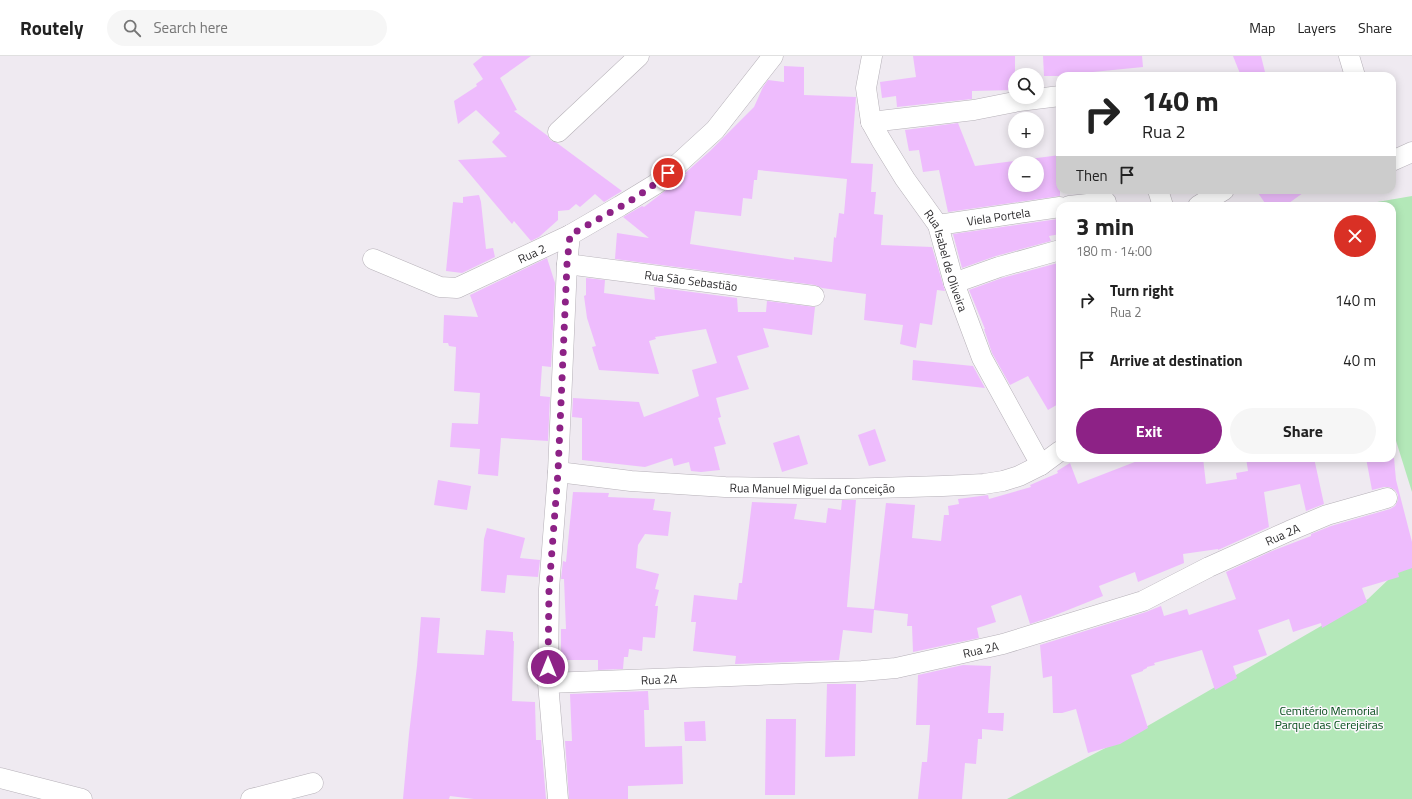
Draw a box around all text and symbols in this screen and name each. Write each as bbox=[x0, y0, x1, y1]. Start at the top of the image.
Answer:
search box bbox=[107, 10, 387, 46]
text: Routely bbox=[20, 13, 83, 42]
text: Search here bbox=[153, 16, 228, 39]
icon: search bbox=[121, 17, 143, 39]
text: Map bbox=[1249, 17, 1275, 38]
text: Layers bbox=[1297, 17, 1336, 38]
text: Share bbox=[1358, 17, 1392, 38]
map controls bbox=[1008, 68, 1044, 192]
button: search bbox=[1008, 68, 1044, 104]
text: 140 m bbox=[1142, 79, 1219, 122]
icon: right bbox=[1076, 88, 1128, 140]
button: + bbox=[1008, 112, 1044, 148]
text: Rua 2 bbox=[1142, 118, 1186, 145]
pin bbox=[651, 156, 685, 190]
button: − bbox=[1008, 156, 1044, 192]
icon: arrive bbox=[657, 162, 679, 184]
text: Then bbox=[1076, 164, 1108, 187]
icon: arrive bbox=[1116, 164, 1138, 186]
street label: Viela Portela bbox=[965, 202, 1031, 230]
street label: Rua Isabel de Oliveira bbox=[920, 205, 973, 314]
text: 3 min bbox=[1076, 208, 1134, 244]
button: close bbox=[1334, 215, 1376, 257]
street label: Rua 2 bbox=[514, 238, 549, 268]
text: 180 m · 14:00 bbox=[1076, 241, 1152, 261]
street label: Rua São Sebastião bbox=[643, 265, 739, 295]
text: Turn right bbox=[1110, 279, 1174, 302]
icon: right bbox=[1076, 289, 1098, 311]
text: 140 m bbox=[1335, 289, 1376, 312]
text: Rua 2 bbox=[1110, 302, 1142, 322]
icon: arrive bbox=[1076, 349, 1098, 371]
text: Arrive at destination bbox=[1110, 349, 1243, 372]
text: 40 m bbox=[1343, 349, 1376, 372]
button: Exit bbox=[1076, 408, 1222, 454]
button: Share bbox=[1230, 408, 1376, 454]
street label: Rua Manuel Miguel da Conceição bbox=[729, 478, 895, 499]
street label: Rua 2A bbox=[1262, 518, 1303, 550]
street label: Rua 2A bbox=[961, 636, 1000, 662]
position arrow bbox=[527, 646, 569, 688]
street label: Rua 2A bbox=[640, 669, 677, 689]
park label: Cemitério Memorial Parque das Cerejeiras bbox=[1275, 701, 1384, 734]

